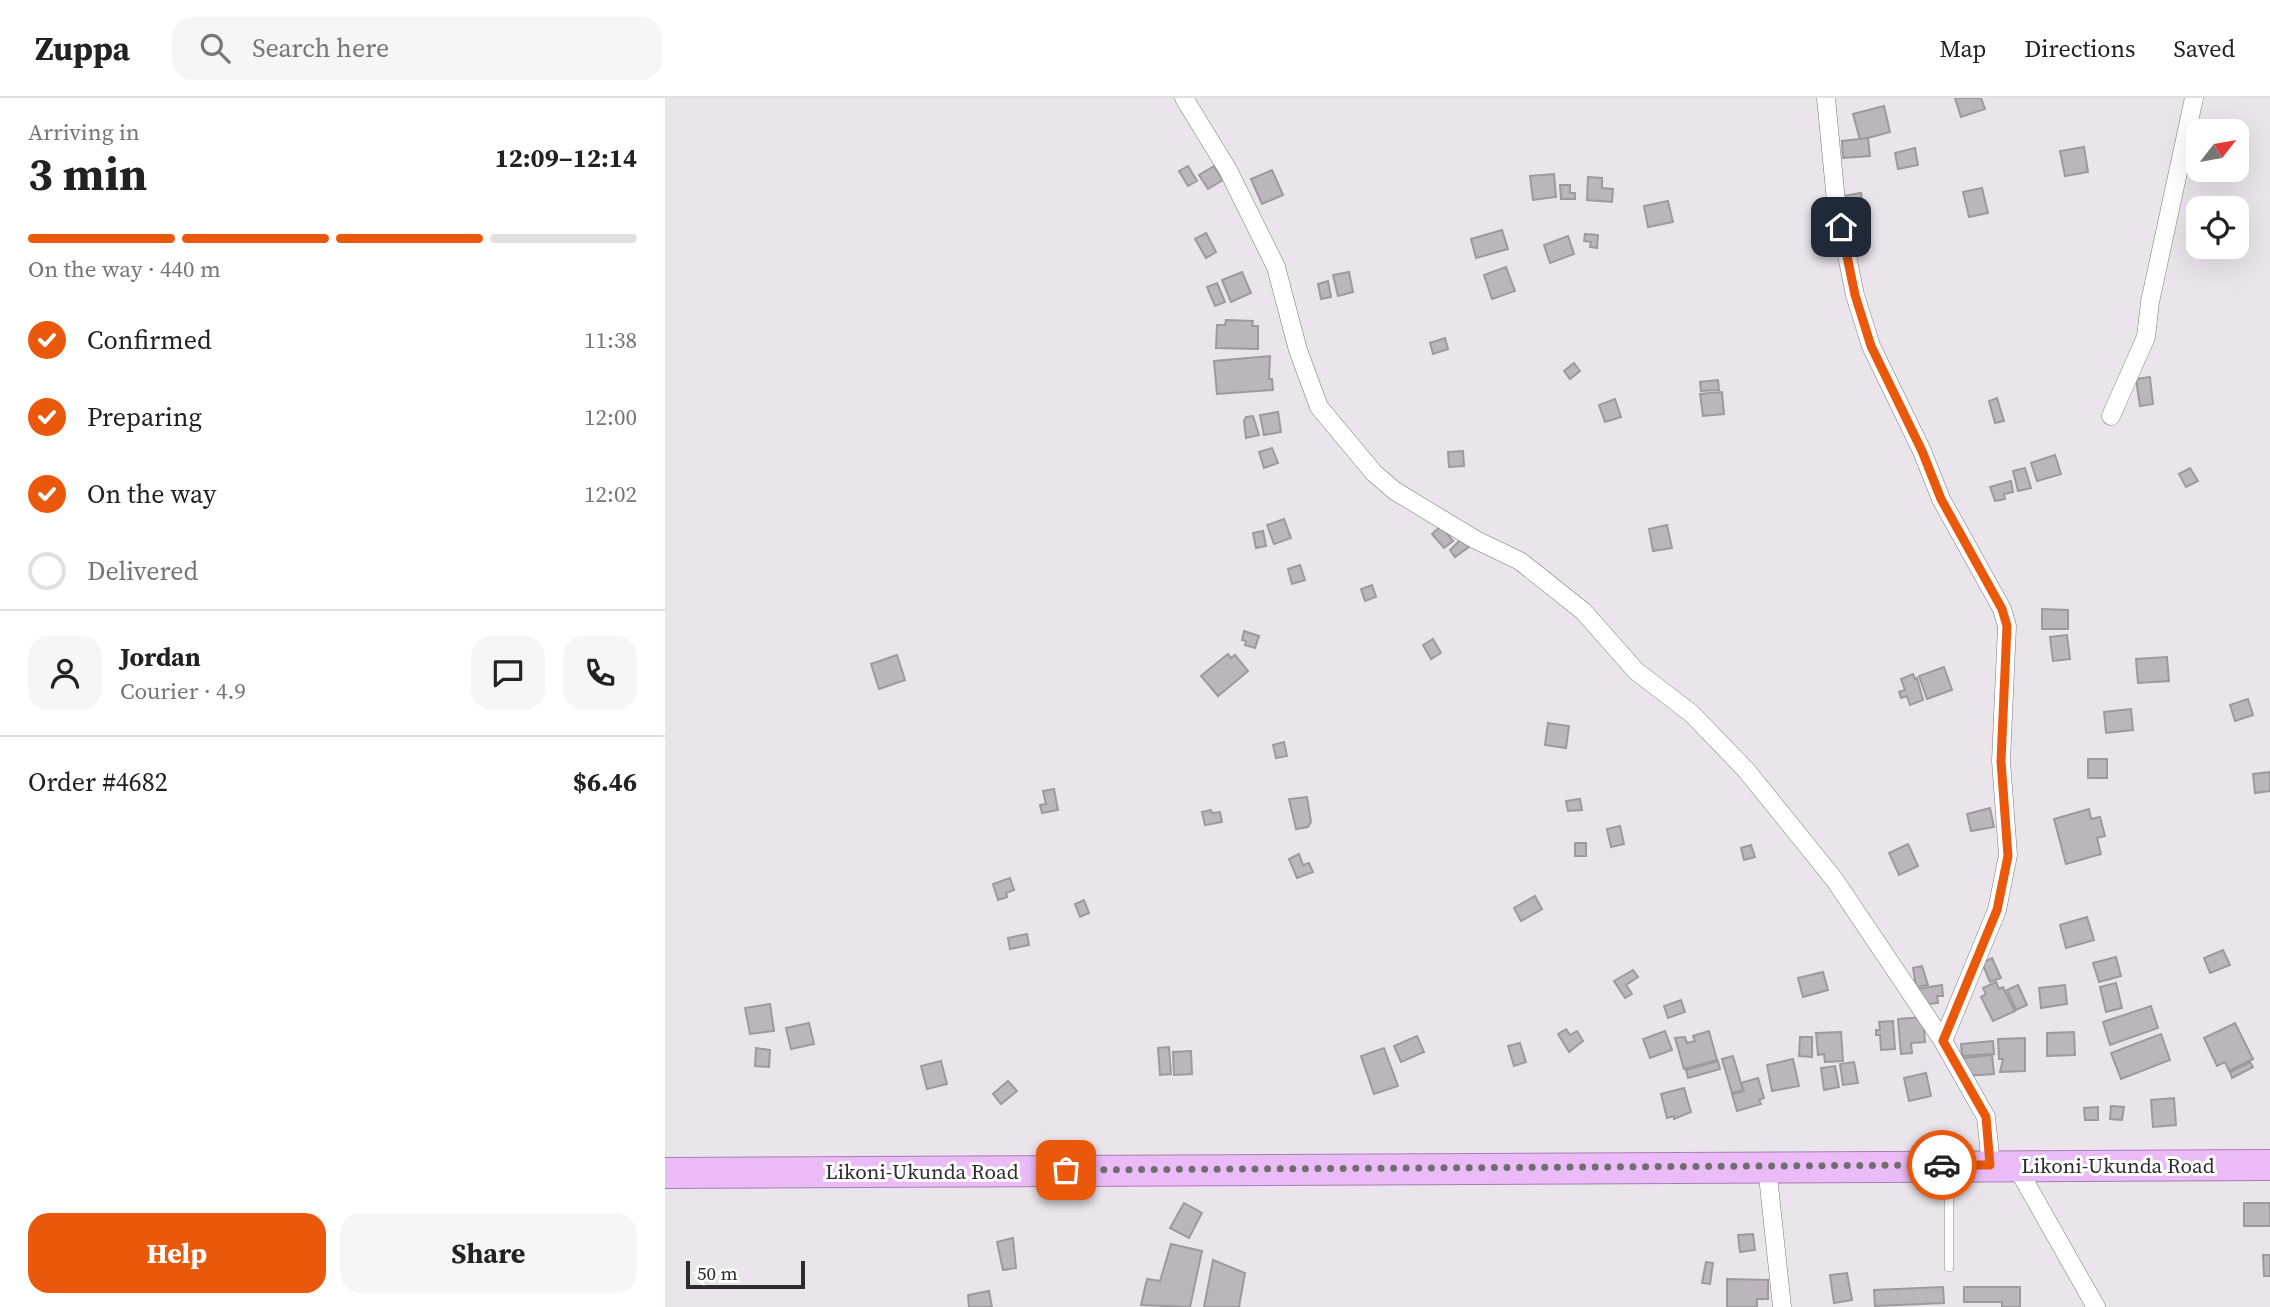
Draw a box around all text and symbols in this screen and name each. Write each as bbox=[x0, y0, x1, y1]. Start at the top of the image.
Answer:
search box bbox=[172, 17, 662, 80]
text: Zuppa bbox=[35, 26, 130, 71]
icon: search bbox=[196, 29, 234, 67]
text: Search here bbox=[252, 30, 389, 66]
text: Map bbox=[1939, 32, 1986, 65]
text: Directions bbox=[2024, 32, 2135, 65]
text: Saved bbox=[2173, 32, 2235, 65]
text: Arriving in bbox=[28, 116, 140, 148]
north arrow bbox=[2186, 119, 2249, 182]
map controls bbox=[2186, 119, 2249, 259]
text: 12:09–12:14 bbox=[495, 140, 637, 176]
text: 3 min bbox=[28, 142, 147, 205]
button: locate bbox=[2186, 196, 2249, 259]
pin bbox=[1811, 197, 1871, 257]
icon: home bbox=[1822, 208, 1860, 246]
text: On the way · 440 m bbox=[28, 253, 221, 285]
icon: check bbox=[28, 321, 66, 359]
text: Confirmed bbox=[87, 322, 212, 358]
text: 11:38 bbox=[584, 324, 637, 356]
icon: check bbox=[28, 398, 66, 436]
text: Preparing bbox=[87, 399, 202, 435]
text: 12:00 bbox=[584, 401, 637, 433]
icon: check bbox=[28, 475, 66, 513]
text: On the way bbox=[87, 476, 216, 512]
text: 12:02 bbox=[584, 478, 637, 510]
text: Delivered bbox=[87, 553, 198, 589]
button: person bbox=[28, 636, 102, 710]
button: chat bbox=[471, 636, 545, 710]
button: phone bbox=[563, 636, 637, 710]
text: Jordan bbox=[120, 639, 201, 675]
text: Courier · 4.9 bbox=[120, 675, 246, 707]
text: Order #4682 bbox=[28, 764, 168, 800]
text: $6.46 bbox=[573, 764, 637, 800]
courier bbox=[1907, 1130, 1977, 1200]
pin bbox=[1036, 1140, 1096, 1200]
icon: car bbox=[1923, 1146, 1961, 1184]
icon: bag bbox=[1047, 1151, 1085, 1189]
street label: Likoni-Ukunda Road bbox=[2021, 1151, 2215, 1180]
street label: Likoni-Ukunda Road bbox=[825, 1157, 1019, 1186]
button: Help bbox=[28, 1213, 326, 1293]
button: Share bbox=[340, 1213, 637, 1293]
scale bar bbox=[686, 1258, 805, 1290]
text: 50 m bbox=[697, 1260, 738, 1286]

